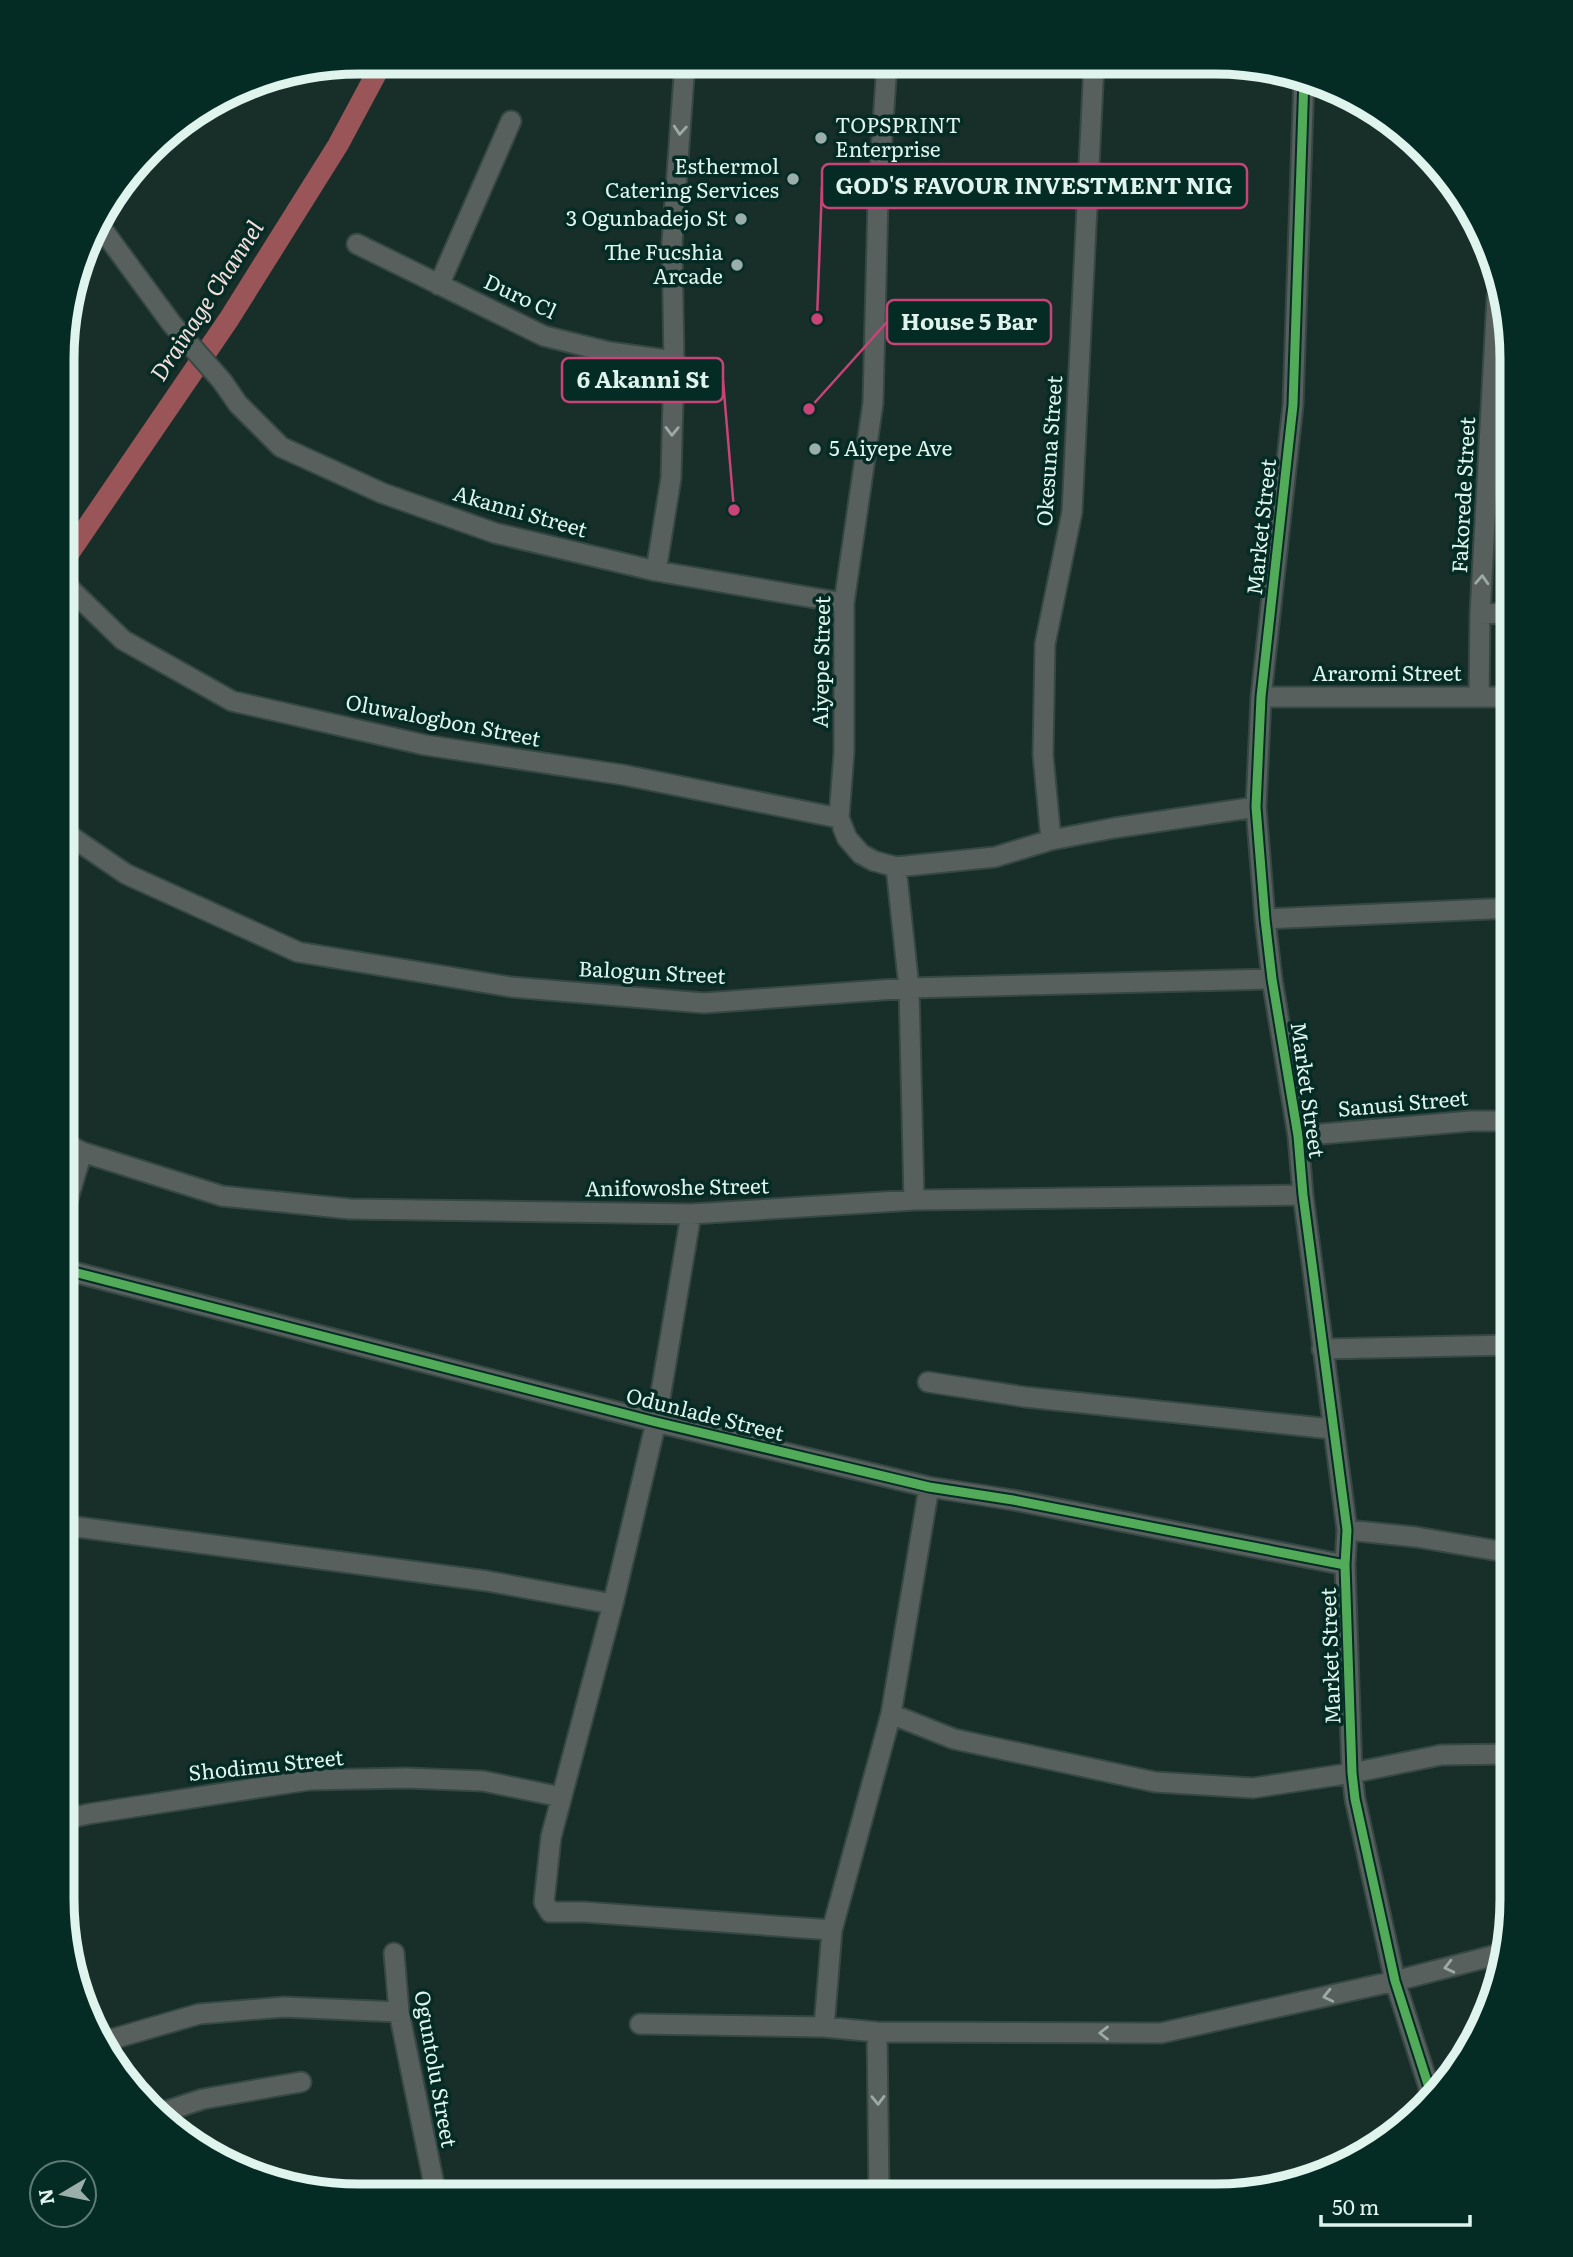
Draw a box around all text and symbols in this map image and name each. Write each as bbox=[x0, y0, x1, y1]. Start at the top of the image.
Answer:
place label: TOPSPRINT Enterprise bbox=[835, 108, 961, 163]
one-way arrow bbox=[673, 125, 688, 136]
marker: TOPSPRINT Enterprise bbox=[813, 130, 829, 146]
place label: Esthermol Catering Services bbox=[605, 149, 779, 204]
callout: GOD'S FAVOUR INVESTMENT NIG bbox=[822, 164, 1247, 208]
text: GOD'S FAVOUR INVESTMENT NIG bbox=[836, 167, 1233, 201]
marker: Esthermol Catering Services bbox=[785, 171, 801, 187]
place label: 3 Ogunbadejo St bbox=[566, 201, 728, 232]
marker: 3 Ogunbadejo St bbox=[733, 211, 749, 227]
water label: Drainage Channel bbox=[140, 212, 270, 387]
place label: The Fucshia Arcade bbox=[604, 235, 724, 290]
marker: The Fucshia Arcade bbox=[729, 257, 745, 273]
street label: Duro Cl bbox=[480, 264, 563, 325]
callout: House 5 Bar bbox=[887, 300, 1051, 344]
text: House 5 Bar bbox=[901, 303, 1038, 337]
callout: 6 Akanni St bbox=[562, 358, 723, 402]
text: 6 Akanni St bbox=[577, 361, 709, 395]
street label: Okesuna Street bbox=[1027, 374, 1068, 527]
street label: Fakorede Street bbox=[1442, 415, 1481, 574]
one-way arrow bbox=[664, 426, 680, 437]
place label: 5 Aiyepe Ave bbox=[829, 431, 952, 462]
marker: 5 Aiyepe Ave bbox=[807, 441, 823, 457]
street label: Market Street bbox=[1237, 456, 1282, 597]
street label: Akanni Street bbox=[450, 476, 592, 544]
one-way arrow bbox=[1474, 574, 1489, 585]
street label: Aiyepe Street bbox=[803, 595, 836, 728]
street label: Araromi Street bbox=[1312, 656, 1462, 687]
street label: Oluwalogbon Street bbox=[343, 684, 544, 753]
street label: Balogun Street bbox=[578, 951, 727, 990]
street label: Market Street bbox=[1285, 1020, 1334, 1160]
street label: Sanusi Street bbox=[1336, 1080, 1470, 1123]
street label: Anifowoshe Street bbox=[585, 1168, 770, 1203]
street label: Odunlade Street bbox=[623, 1378, 788, 1447]
street label: Market Street bbox=[1311, 1586, 1346, 1725]
street label: Shodimu Street bbox=[187, 1740, 345, 1787]
one-way arrow bbox=[1443, 1959, 1455, 1973]
one-way arrow bbox=[1322, 1987, 1334, 2002]
street label: Oguntolu Street bbox=[408, 1988, 467, 2150]
one-way arrow bbox=[1099, 2025, 1109, 2041]
one-way arrow bbox=[870, 2096, 886, 2106]
north arrow bbox=[28, 2159, 98, 2229]
scale bar bbox=[1321, 2184, 1470, 2228]
text: N bbox=[30, 2187, 60, 2207]
text: 50 m bbox=[1332, 2190, 1379, 2221]

